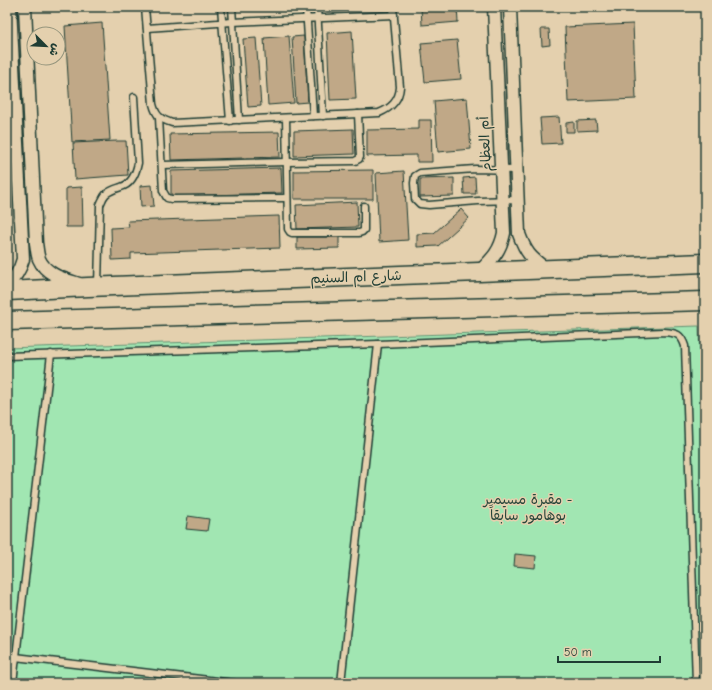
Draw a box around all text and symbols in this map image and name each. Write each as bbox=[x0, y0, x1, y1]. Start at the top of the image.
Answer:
north arrow bbox=[26, 26, 66, 66]
text: ش bbox=[46, 42, 63, 58]
street label: أم العظام bbox=[475, 115, 498, 172]
street label: شارع ام السنيم bbox=[310, 267, 402, 289]
park label: مقبرة مسيمير - بوهامور سابقاً bbox=[483, 491, 572, 524]
scale bar bbox=[558, 638, 660, 664]
text: 50 m bbox=[564, 645, 592, 659]

